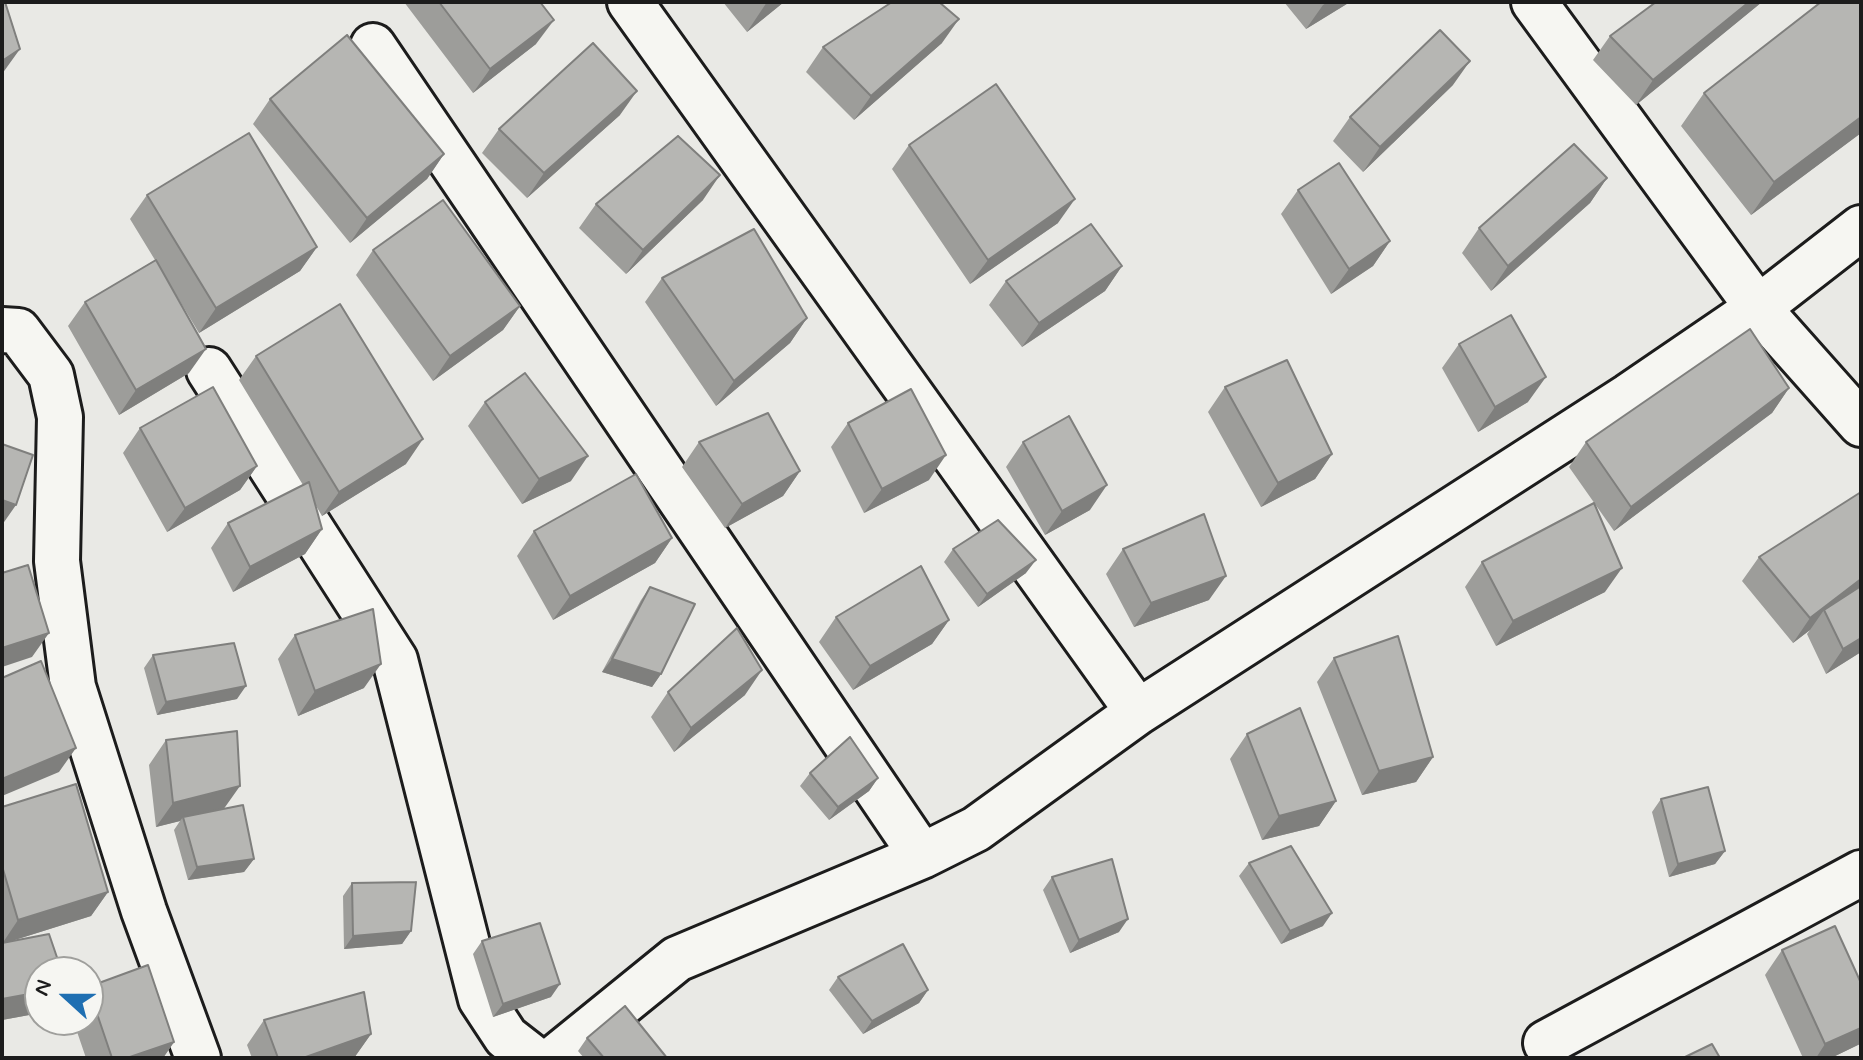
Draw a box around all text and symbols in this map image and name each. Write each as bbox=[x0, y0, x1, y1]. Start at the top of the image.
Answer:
north arrow bbox=[24, 956, 104, 1036]
text: N bbox=[28, 976, 59, 1000]

